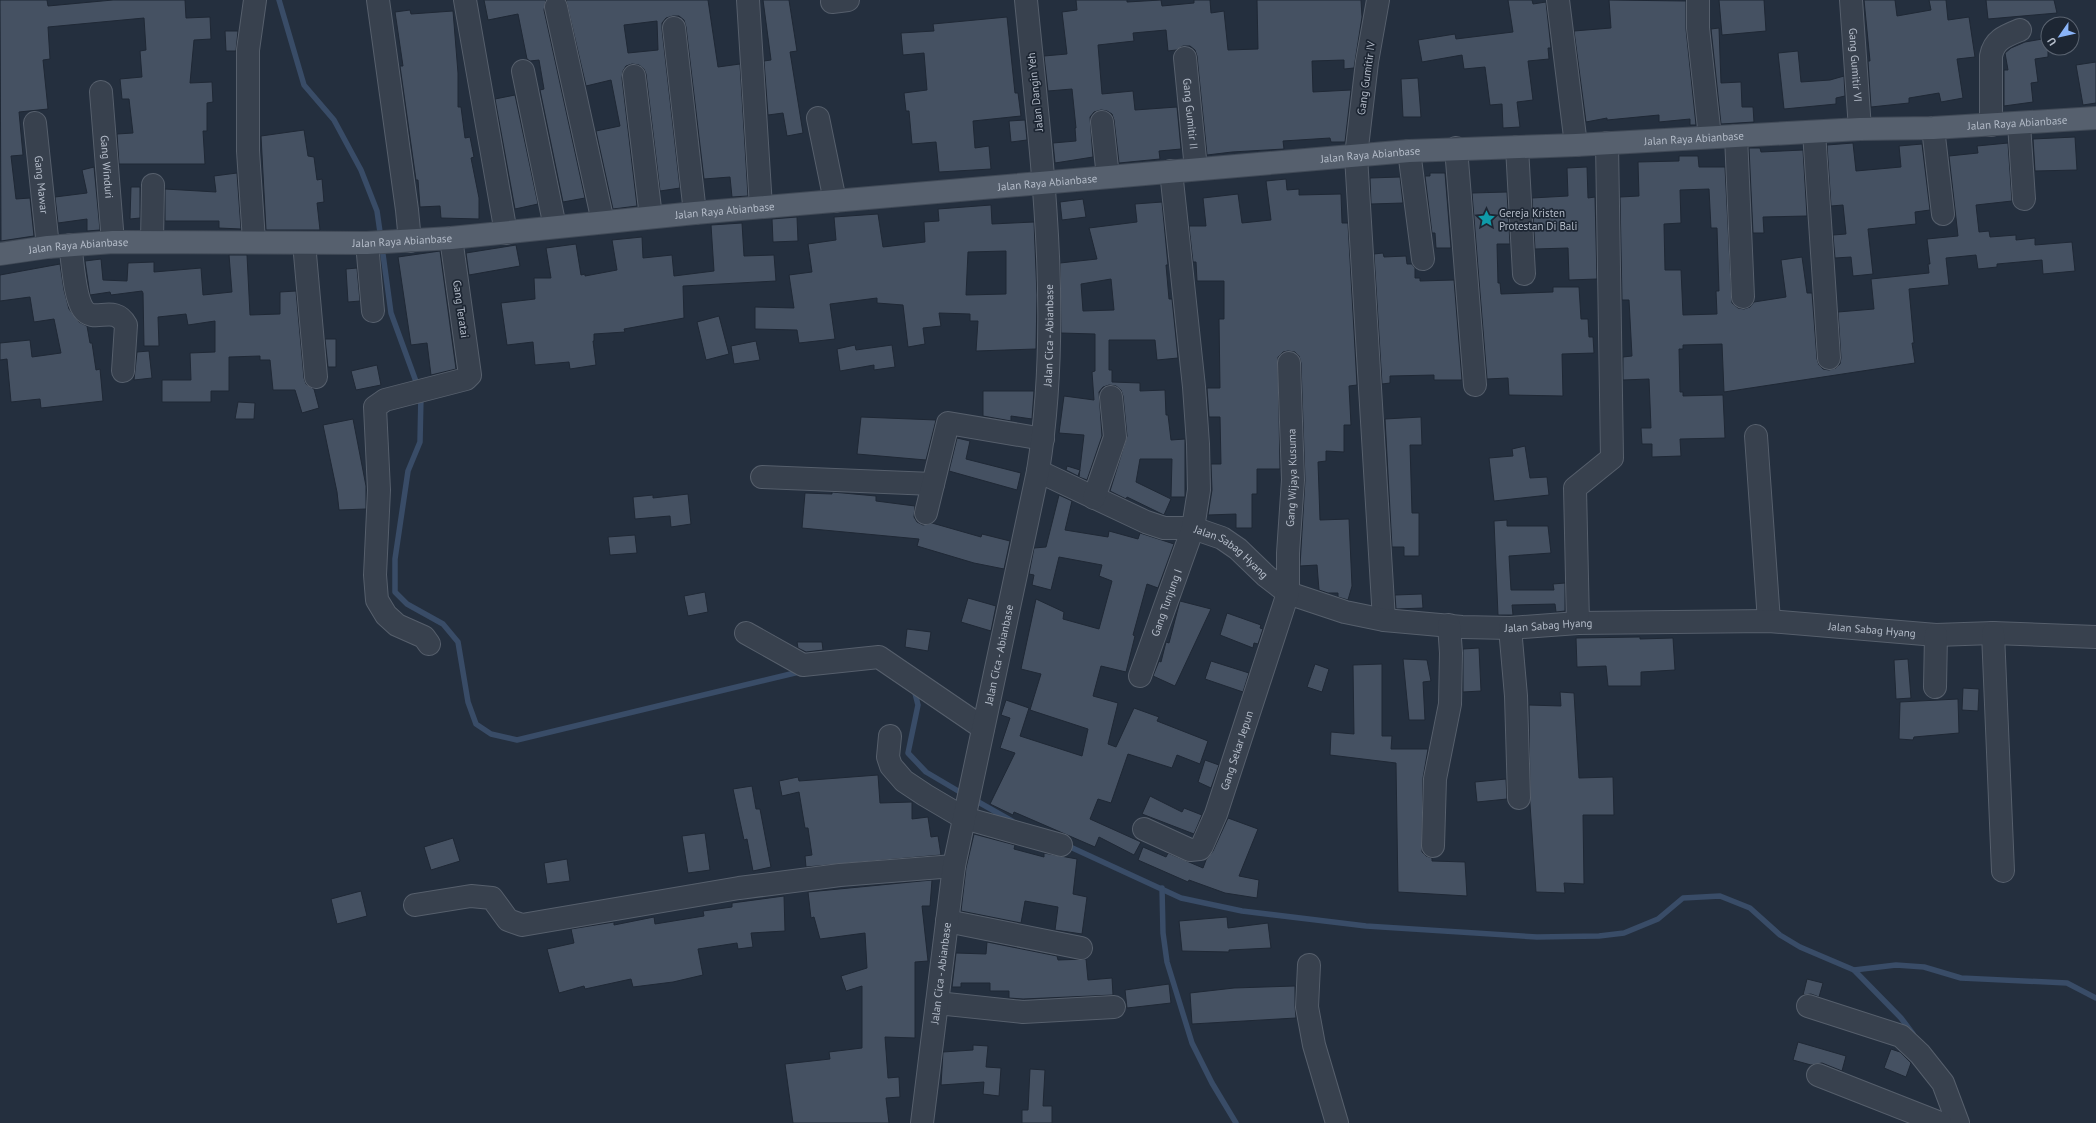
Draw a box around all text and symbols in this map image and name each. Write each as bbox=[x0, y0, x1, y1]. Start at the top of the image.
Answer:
north arrow bbox=[2040, 16, 2080, 56]
street label: Gang Gumitir VI bbox=[1846, 27, 1865, 102]
text: U bbox=[2044, 35, 2059, 48]
street label: Gang Gumitir IV bbox=[1354, 39, 1378, 116]
street label: Jalan Dangin Yeh bbox=[1024, 52, 1046, 133]
street label: Gang Gumitir II bbox=[1180, 77, 1201, 150]
street label: Jalan Raya Abianbase bbox=[1966, 113, 2068, 133]
street label: Jalan Raya Abianbase bbox=[1643, 129, 1745, 148]
street label: Gang Winduri bbox=[97, 135, 116, 199]
street label: Jalan Raya Abianbase bbox=[1319, 144, 1421, 166]
street label: Gang Mawar bbox=[31, 155, 52, 215]
street label: Jalan Raya Abianbase bbox=[996, 171, 1098, 194]
street label: Jalan Raya Abianbase bbox=[673, 199, 776, 222]
place label: Gereja Kristen Protestan Di Bali bbox=[1499, 206, 1578, 233]
place icon: Gereja Kristen Protestan Di Bali bbox=[1476, 209, 1496, 229]
street label: Jalan Raya Abianbase bbox=[351, 231, 453, 250]
street label: Jalan Raya Abianbase bbox=[27, 235, 129, 257]
street label: Gang Teratai bbox=[450, 279, 472, 339]
street label: Jalan Cica - Abianbase bbox=[1040, 284, 1056, 388]
street label: Gang Wijaya Kusuma bbox=[1283, 428, 1300, 527]
street label: Jalan Sabag Hyang bbox=[1191, 522, 1271, 581]
street label: Gang Tunjung I bbox=[1148, 567, 1185, 638]
street label: Jalan Cica - Abianbase bbox=[981, 603, 1016, 707]
street label: Jalan Sabag Hyang bbox=[1503, 616, 1592, 635]
street label: Jalan Sabag Hyang bbox=[1827, 619, 1916, 640]
street label: Gang Sekar Jepun bbox=[1217, 709, 1256, 792]
street label: Jalan Cica - Abianbase bbox=[927, 921, 954, 1026]

